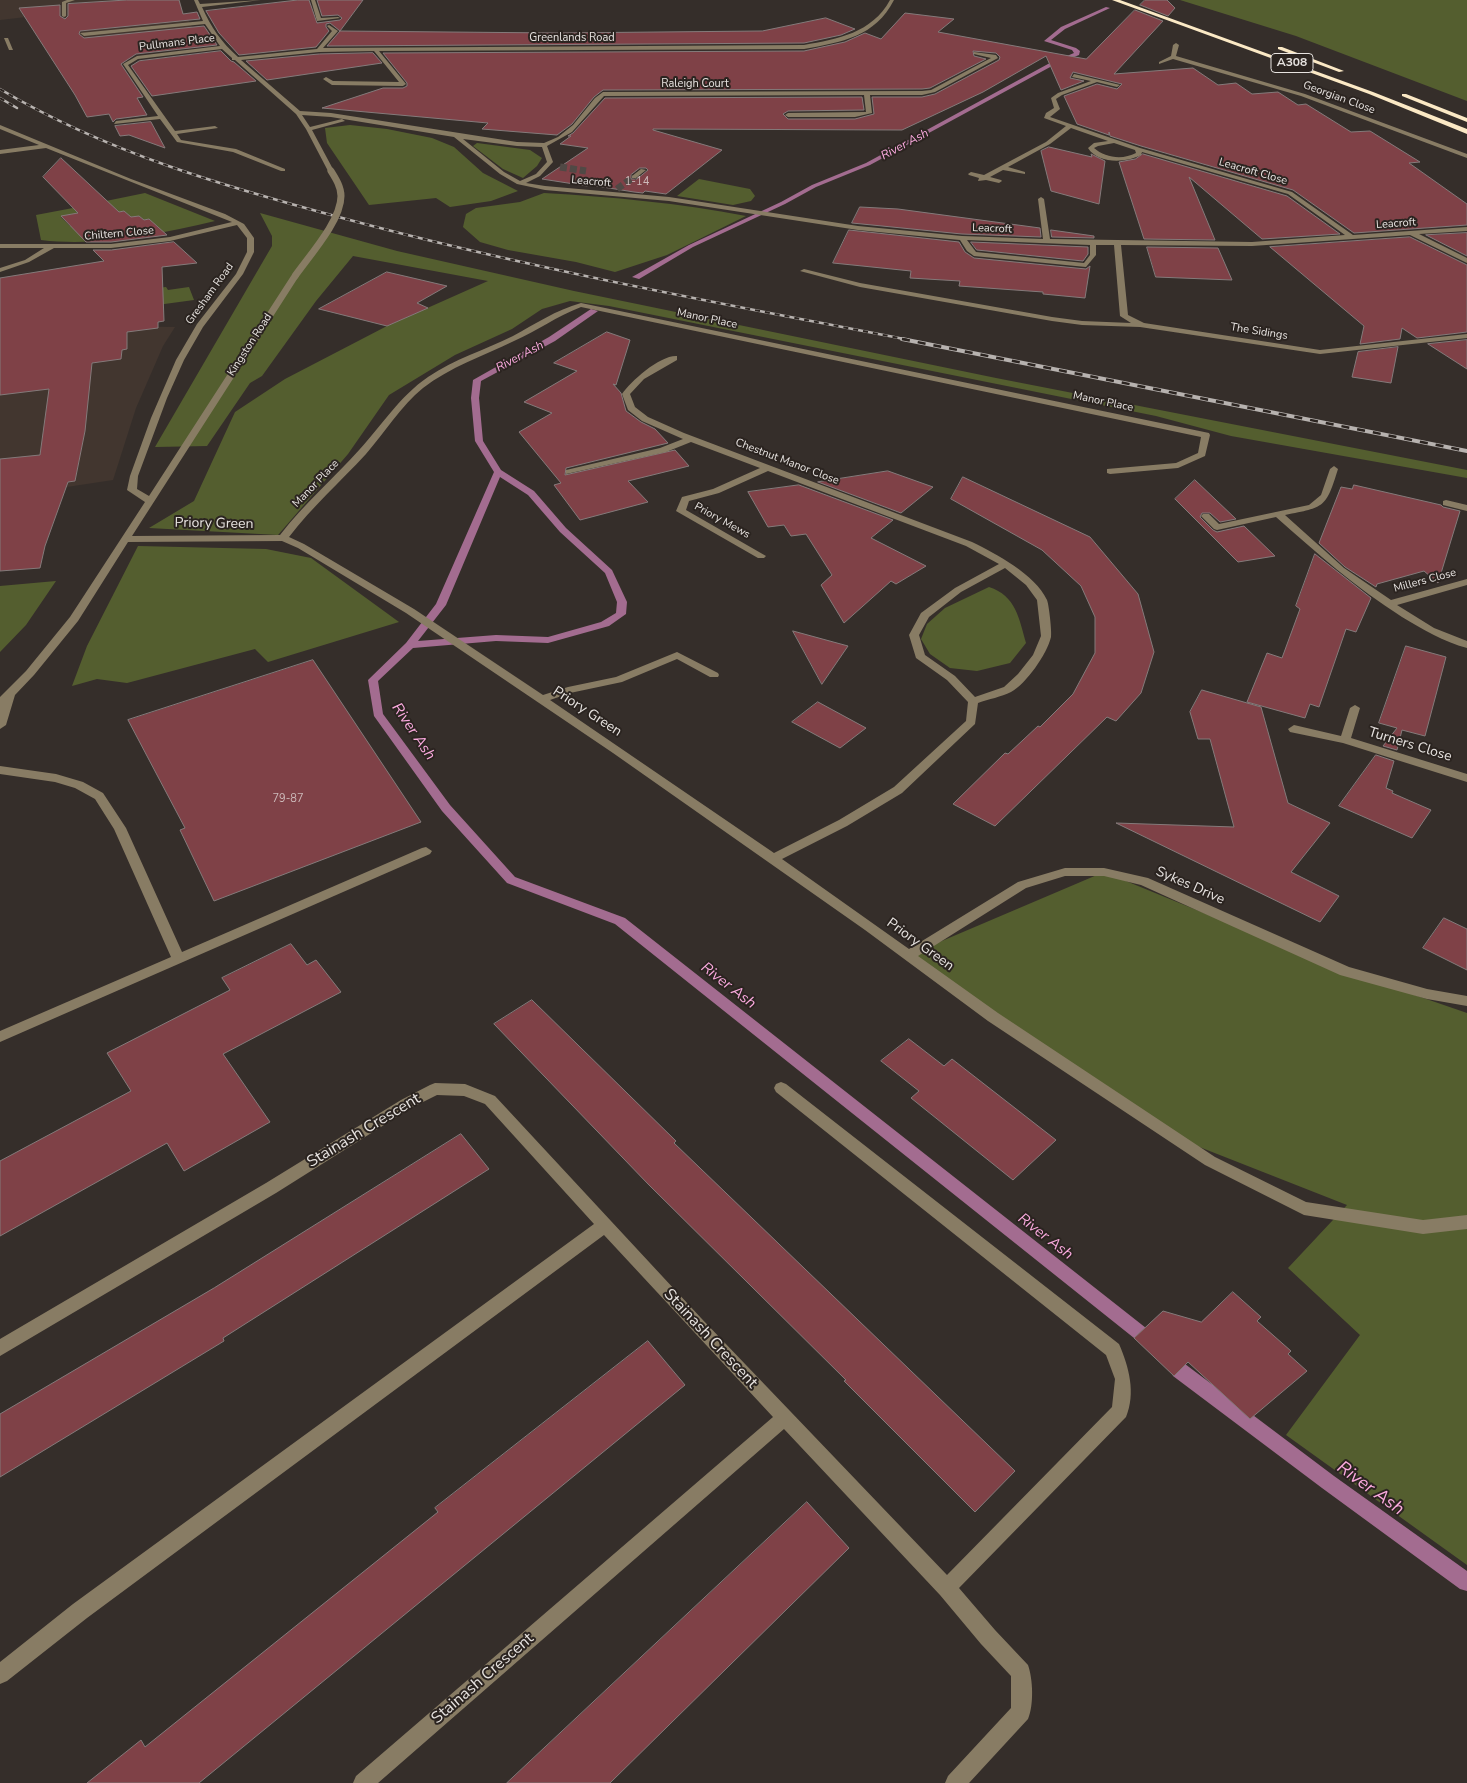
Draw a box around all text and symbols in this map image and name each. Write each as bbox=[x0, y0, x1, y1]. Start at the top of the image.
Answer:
street label: Greenlands Road bbox=[529, 31, 615, 45]
street label: Pullmans Place bbox=[138, 32, 216, 54]
road number: A308 bbox=[1271, 54, 1313, 72]
street label: Raleigh Court bbox=[661, 77, 729, 91]
street label: Georgian Close bbox=[1301, 79, 1377, 117]
water label: River Ash bbox=[879, 126, 931, 164]
street label: Leacroft Close bbox=[1217, 156, 1289, 188]
street label: Leacroft bbox=[571, 174, 611, 190]
house number: 1-14 bbox=[625, 175, 649, 189]
street label: Leacroft bbox=[1376, 216, 1416, 232]
street label: Leacroft bbox=[972, 222, 1012, 236]
street label: Chiltern Close bbox=[84, 224, 154, 244]
street label: Gresham Road bbox=[183, 261, 237, 327]
street label: Manor Place bbox=[676, 306, 738, 332]
street label: Kingston Road bbox=[225, 311, 275, 379]
street label: The Sidings bbox=[1229, 321, 1289, 343]
water label: River Ash bbox=[494, 338, 546, 376]
street label: Manor Place bbox=[1072, 389, 1134, 415]
street label: Chestnut Manor Close bbox=[733, 436, 841, 488]
street label: Manor Place bbox=[290, 457, 342, 511]
street label: Priory Mews bbox=[692, 500, 752, 542]
street label: Priory Green bbox=[174, 515, 254, 533]
street label: Millers Close bbox=[1392, 566, 1458, 596]
street label: Priory Green bbox=[549, 683, 625, 741]
water label: River Ash bbox=[387, 700, 439, 764]
street label: Turners Close bbox=[1366, 724, 1454, 766]
house number: 79-87 bbox=[272, 792, 304, 806]
street label: Sykes Drive bbox=[1153, 863, 1227, 909]
street label: Priory Green bbox=[883, 915, 957, 975]
water label: River Ash bbox=[697, 959, 759, 1013]
street label: Stainash Crescent bbox=[304, 1090, 424, 1172]
water label: River Ash bbox=[1014, 1210, 1076, 1264]
street label: Stainash Crescent bbox=[659, 1285, 761, 1393]
water label: River Ash bbox=[1332, 1457, 1408, 1521]
street label: Stainash Crescent bbox=[428, 1629, 538, 1729]

